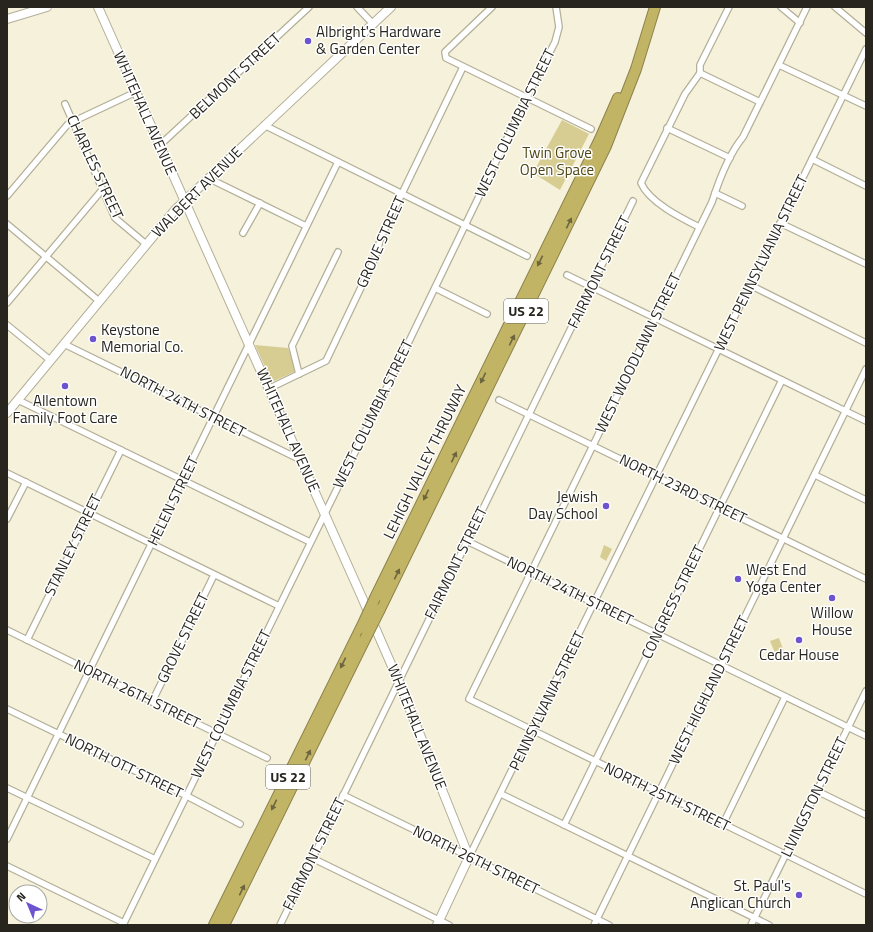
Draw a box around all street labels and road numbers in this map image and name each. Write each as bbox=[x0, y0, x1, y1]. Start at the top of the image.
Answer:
street label: BELMONT STREET bbox=[184, 27, 286, 124]
street label: WEST COLUMBIA STREET bbox=[469, 44, 561, 201]
street label: WHITEHALL AVENUE bbox=[108, 47, 183, 179]
street label: CHARLES STREET bbox=[61, 111, 130, 223]
street label: WALBERT AVENUE bbox=[146, 141, 247, 242]
street label: WEST PENNSYLVANIA STREET bbox=[708, 171, 813, 355]
street label: GROVE STREET bbox=[350, 192, 411, 291]
street label: FAIRMONT STREET bbox=[561, 211, 636, 332]
street label: WEST WOODLAWN STREET bbox=[589, 269, 686, 437]
road number: US 22 bbox=[504, 299, 548, 323]
street label: WEST COLUMBIA STREET bbox=[327, 335, 419, 492]
street label: NORTH 24TH STREET bbox=[116, 360, 250, 443]
street label: WHITEHALL AVENUE bbox=[251, 364, 326, 496]
street label: LEHIGH VALLEY THRUWAY bbox=[377, 381, 472, 543]
street label: NORTH 23RD STREET bbox=[616, 448, 751, 529]
street label: HELEN STREET bbox=[141, 452, 204, 549]
street label: STANLEY STREET bbox=[38, 490, 107, 600]
street label: FAIRMONT STREET bbox=[418, 502, 493, 623]
street label: CONGRESS STREET bbox=[635, 541, 710, 663]
street label: NORTH 24TH STREET bbox=[503, 550, 638, 631]
street label: GROVE STREET bbox=[151, 588, 214, 687]
street label: WEST HIGHLAND STREET bbox=[662, 611, 755, 768]
street label: WEST COLUMBIA STREET bbox=[185, 625, 277, 782]
street label: PENNSYLVANIA STREET bbox=[503, 627, 590, 774]
street label: NORTH 26TH STREET bbox=[70, 653, 205, 734]
street label: WHITEHALL AVENUE bbox=[382, 661, 453, 793]
street label: NORTH OTT STREET bbox=[61, 727, 187, 804]
street label: LIVINGSTON STREET bbox=[774, 733, 853, 861]
street label: NORTH 25TH STREET bbox=[600, 756, 735, 837]
road number: US 22 bbox=[266, 765, 310, 789]
street label: FAIRMONT STREET bbox=[276, 793, 351, 914]
street label: NORTH 26TH STREET bbox=[409, 819, 544, 900]

